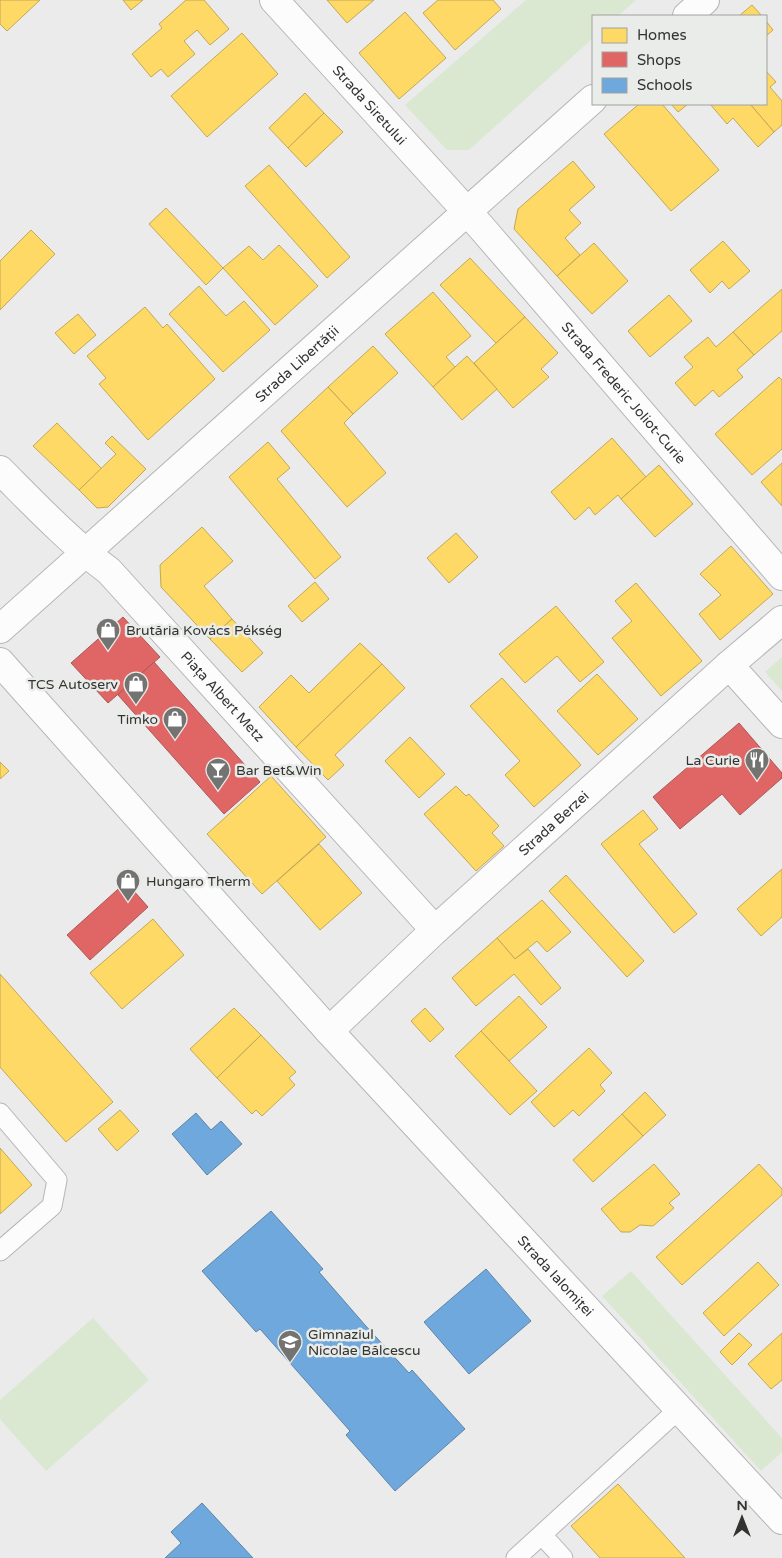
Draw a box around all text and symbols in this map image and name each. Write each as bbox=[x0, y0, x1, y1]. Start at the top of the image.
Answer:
legend bbox=[592, 15, 767, 105]
text: Homes bbox=[637, 26, 687, 44]
text: Shops bbox=[637, 51, 681, 69]
street label: Strada Siretului bbox=[329, 62, 410, 149]
text: Schools bbox=[637, 76, 693, 94]
street label: Strada Frederic Joliot-Curie bbox=[558, 319, 689, 467]
street label: Strada Libertății bbox=[252, 322, 342, 406]
shop icon: Brutăria Kovács Pékség bbox=[95, 617, 121, 651]
place label: Brutăria Kovács Pékség bbox=[126, 622, 282, 639]
street label: Piața Albert Metz bbox=[177, 648, 268, 745]
shop icon: TCS Autoserv bbox=[123, 671, 149, 705]
place label: TCS Autoserv bbox=[28, 676, 119, 693]
shop icon: Timko bbox=[162, 706, 188, 740]
place label: Timko bbox=[117, 711, 158, 728]
restaurant icon: La Curie bbox=[744, 747, 770, 781]
place label: La Curie bbox=[686, 752, 740, 769]
bar icon: Bar Bet&Win bbox=[205, 757, 231, 791]
place label: Bar Bet&Win bbox=[236, 762, 322, 779]
street label: Strada Berzei bbox=[515, 788, 592, 860]
shop icon: Hungaro Therm bbox=[115, 868, 141, 902]
place label: Hungaro Therm bbox=[146, 873, 251, 890]
street label: Strada Ialomiței bbox=[514, 1232, 597, 1320]
place label: Gimnaziul Nicolae Bălcescu bbox=[308, 1326, 421, 1359]
school or university icon: Gimnaziul Nicolae Bălcescu bbox=[277, 1329, 303, 1363]
north arrow bbox=[717, 1493, 767, 1543]
text: N bbox=[736, 1497, 748, 1514]

